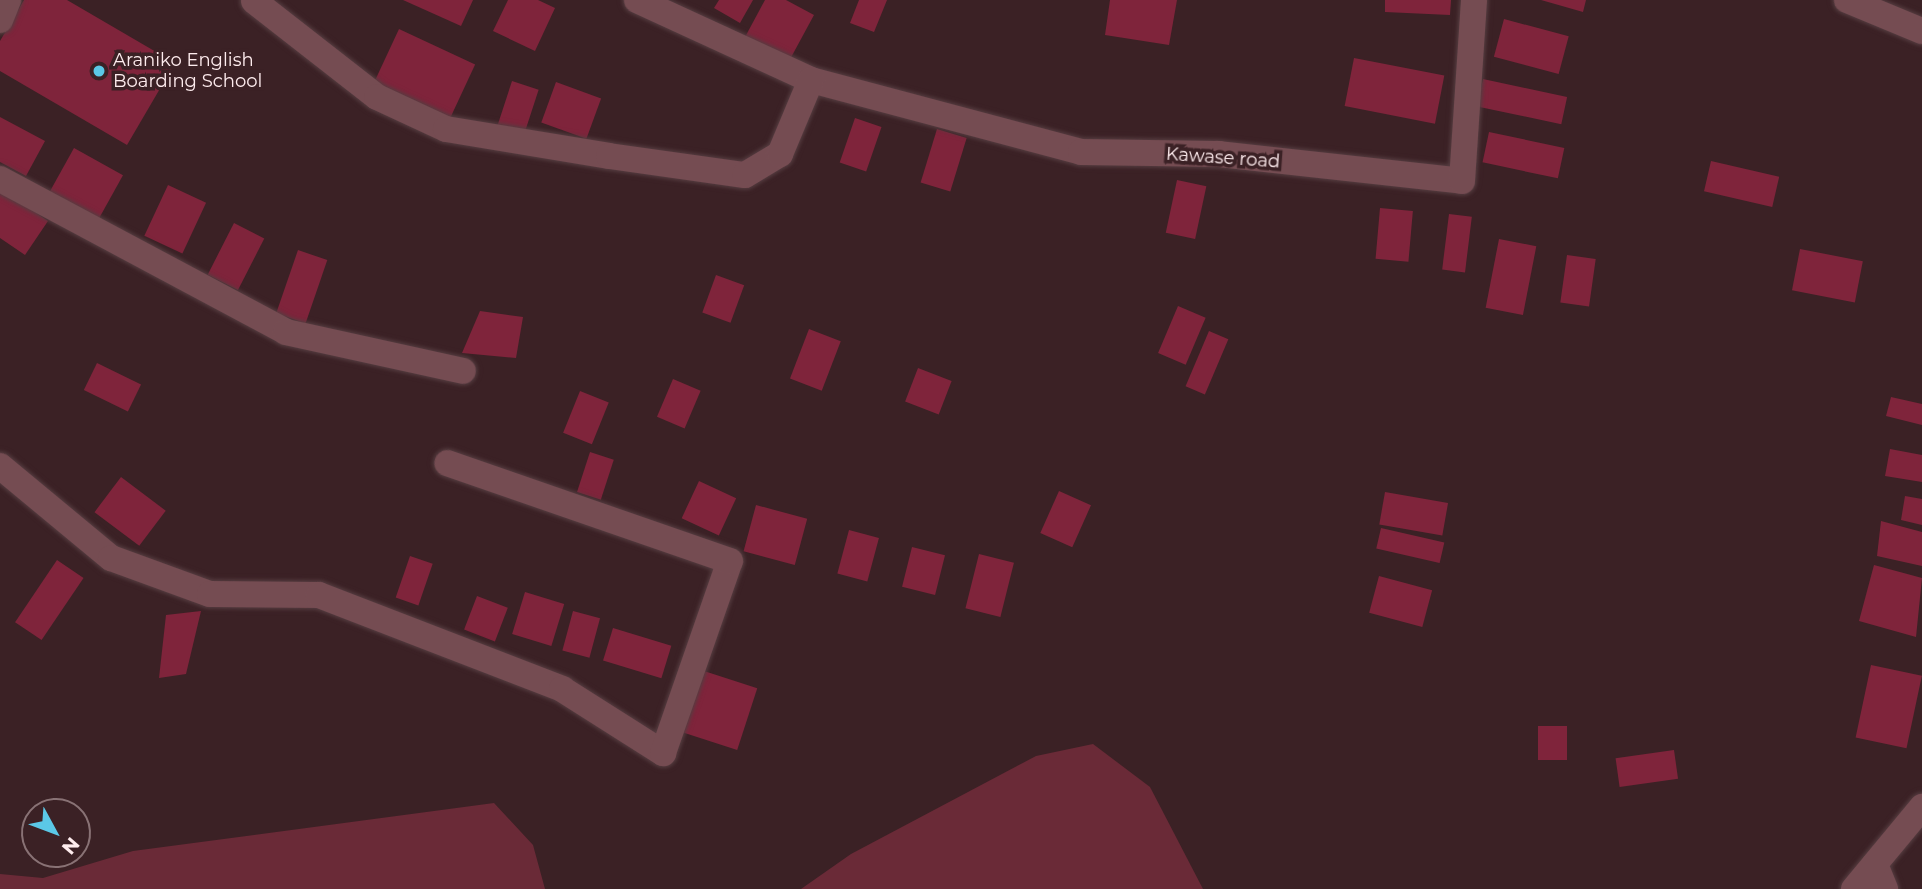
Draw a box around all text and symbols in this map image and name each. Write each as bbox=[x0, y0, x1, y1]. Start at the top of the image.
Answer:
place label: Araniko English Boarding School bbox=[113, 50, 262, 92]
marker: Araniko English Boarding School bbox=[91, 63, 107, 79]
street label: Kawase road bbox=[1165, 143, 1281, 173]
north arrow bbox=[21, 798, 91, 868]
text: N bbox=[57, 832, 84, 859]

